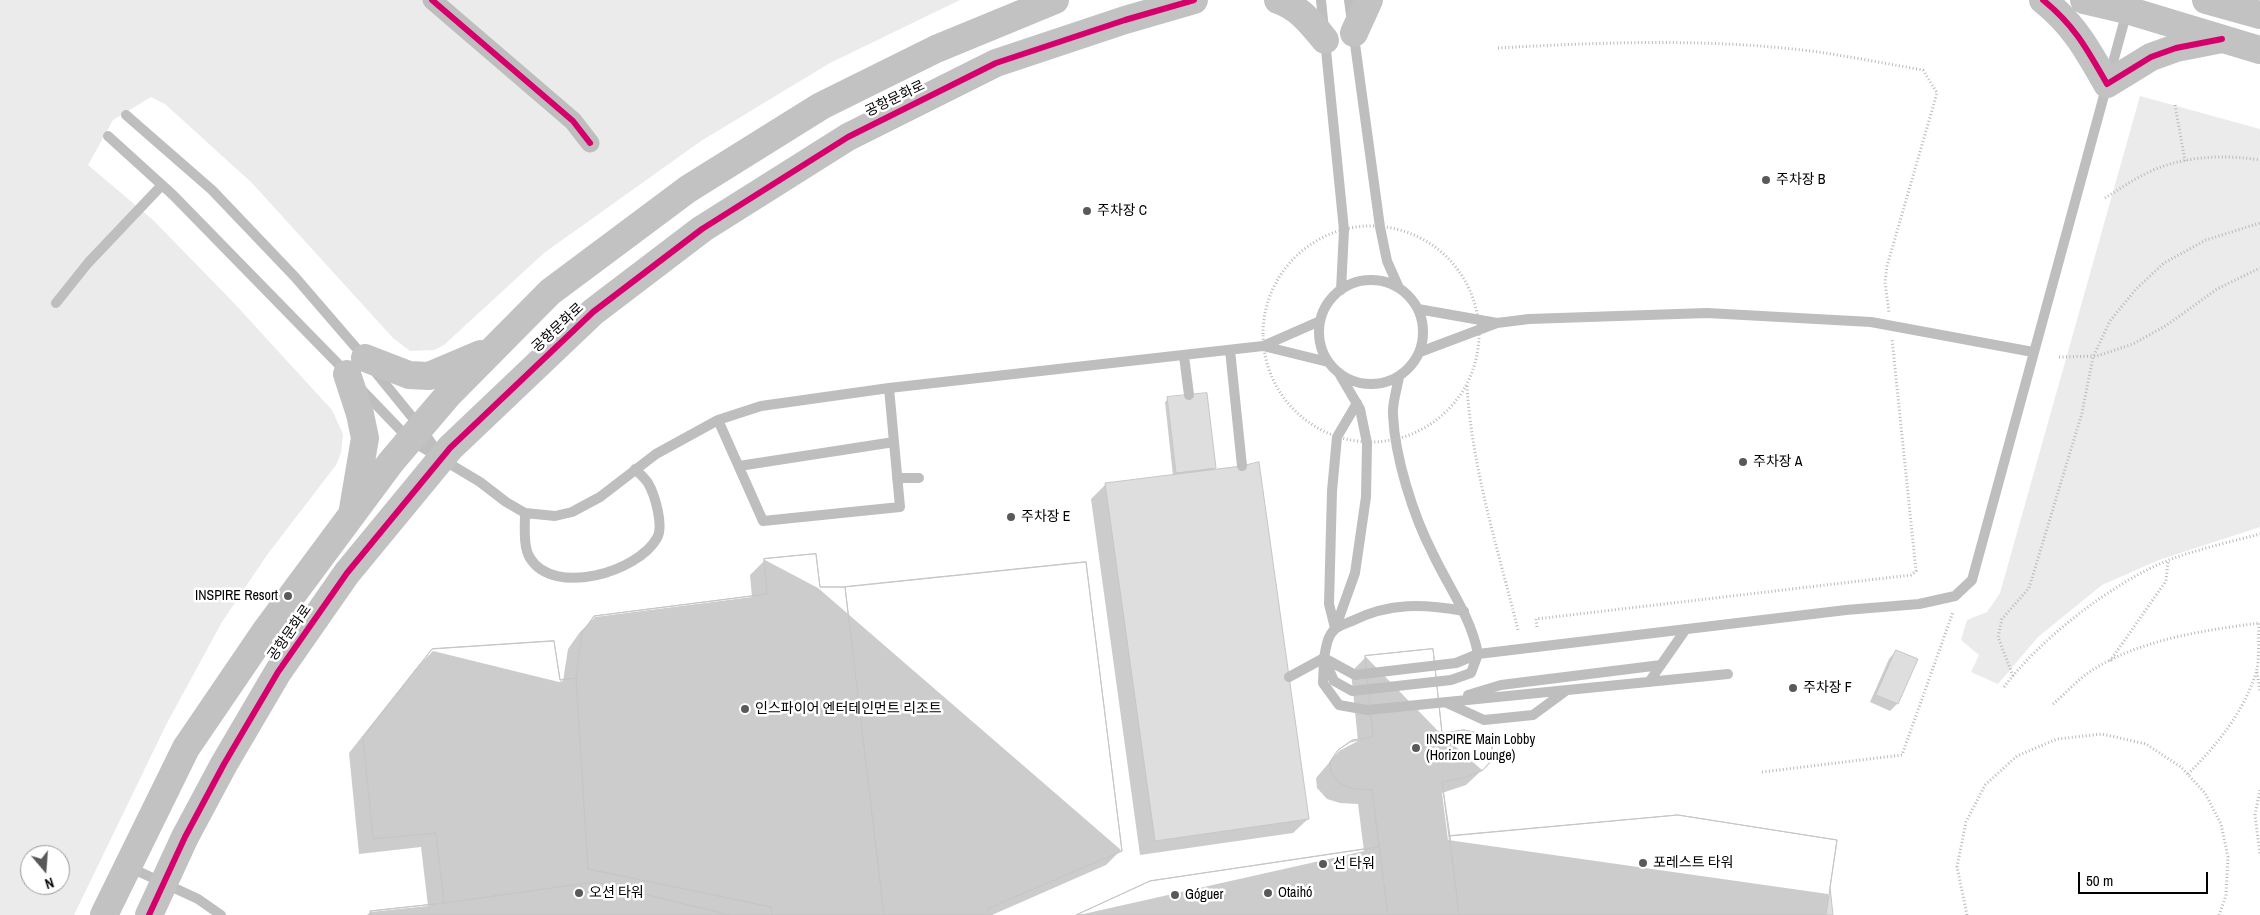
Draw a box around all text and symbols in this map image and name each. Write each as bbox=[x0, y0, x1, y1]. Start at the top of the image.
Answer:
street label: 공항문화로 bbox=[862, 77, 928, 121]
place label: 주차장 B bbox=[1776, 172, 1825, 188]
marker: 주차장 B bbox=[1760, 174, 1772, 186]
place label: 주차장 C bbox=[1097, 203, 1147, 219]
marker: 주차장 C bbox=[1081, 205, 1093, 217]
street label: 공항문화로 bbox=[529, 300, 587, 356]
place label: 주차장 A bbox=[1753, 454, 1802, 470]
marker: 주차장 A bbox=[1737, 456, 1749, 468]
place label: 주차장 E bbox=[1021, 509, 1070, 525]
marker: 주차장 E bbox=[1005, 511, 1017, 523]
place label: INSPIRE Resort bbox=[195, 588, 278, 604]
marker: INSPIRE Resort bbox=[282, 590, 294, 602]
street label: 공항문화로 bbox=[265, 602, 315, 664]
place label: 주차장 F bbox=[1803, 680, 1852, 696]
marker: 주차장 F bbox=[1787, 682, 1799, 694]
place label: 인스파이어 엔터테인먼트 리조트 bbox=[755, 701, 942, 717]
marker: 인스파이어 엔터테인먼트 리조트 bbox=[739, 703, 751, 715]
place label: INSPIRE Main Lobby (Horizon Lounge) bbox=[1426, 732, 1535, 764]
marker: INSPIRE Main Lobby (Horizon Lounge) bbox=[1410, 742, 1422, 754]
north arrow bbox=[20, 845, 70, 895]
place label: 포레스트 타워 bbox=[1653, 855, 1733, 871]
place label: 선 타워 bbox=[1333, 856, 1375, 872]
marker: 포레스트 타워 bbox=[1637, 857, 1649, 869]
marker: 선 타워 bbox=[1317, 858, 1329, 870]
scale bar bbox=[2080, 862, 2210, 894]
text: 50 m bbox=[2086, 870, 2113, 891]
text: N bbox=[43, 873, 56, 893]
place label: 오션 타워 bbox=[589, 885, 644, 901]
place label: Otaihó bbox=[1278, 885, 1312, 901]
marker: 오션 타워 bbox=[573, 887, 585, 899]
place label: Góguer bbox=[1185, 887, 1223, 903]
marker: Otaihó bbox=[1262, 887, 1274, 899]
marker: Góguer bbox=[1169, 889, 1181, 901]

